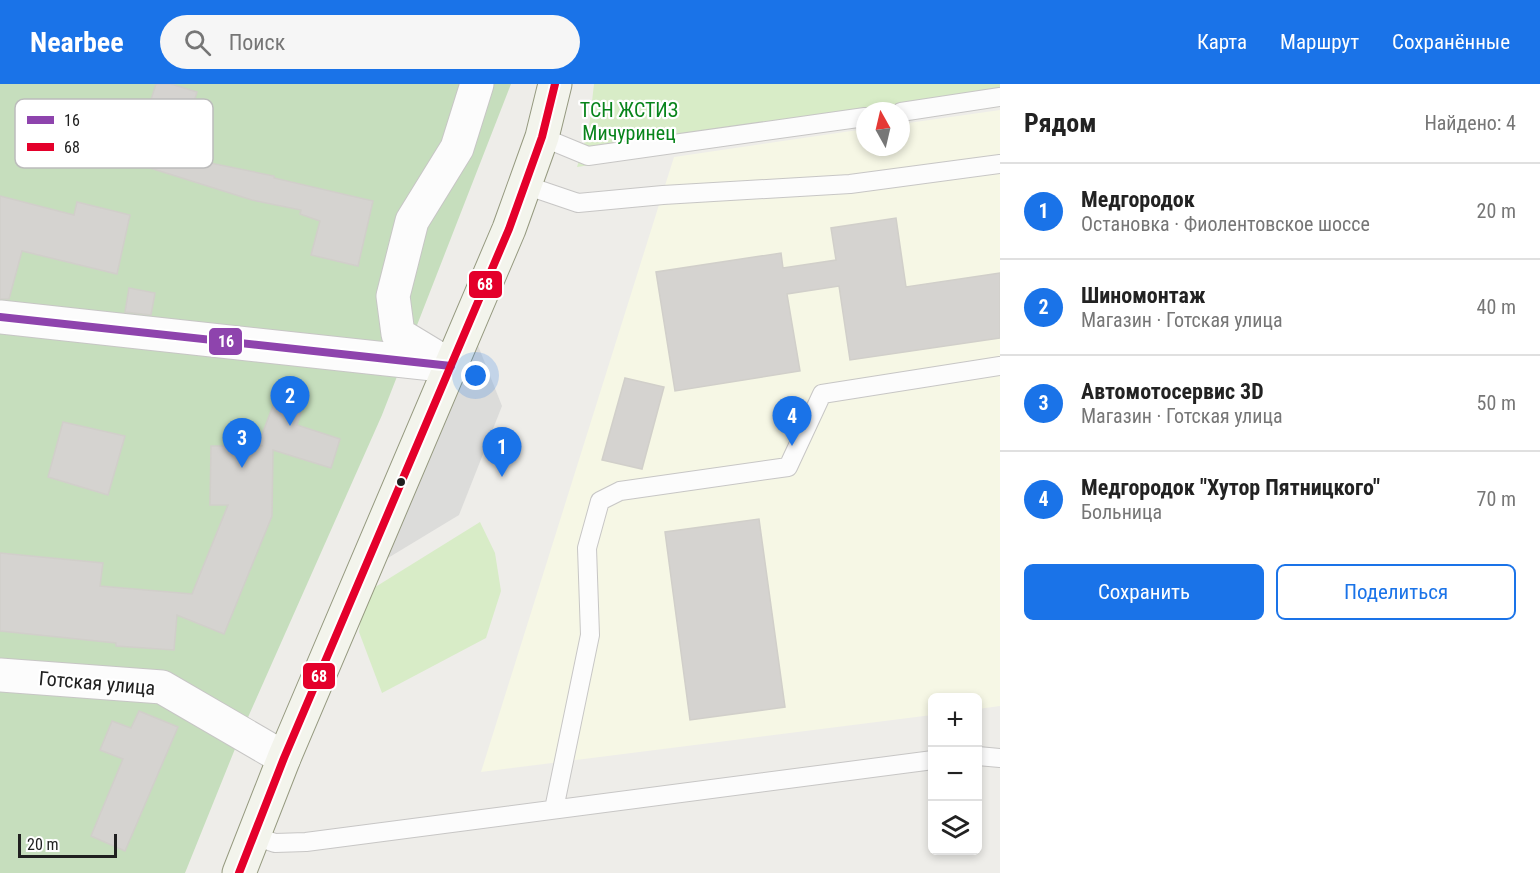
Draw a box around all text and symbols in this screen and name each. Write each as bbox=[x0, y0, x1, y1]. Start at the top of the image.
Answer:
search box bbox=[160, 15, 580, 69]
text: Nearbee bbox=[30, 26, 124, 59]
icon: search bbox=[181, 26, 214, 59]
text: Поиск bbox=[229, 30, 285, 55]
text: Карта bbox=[1197, 30, 1247, 54]
text: Маршрут bbox=[1280, 30, 1359, 54]
text: Сохранённые bbox=[1392, 30, 1510, 54]
park label: ТСН ЖСТИЗ Мичуринец bbox=[580, 98, 678, 145]
legend bbox=[15, 99, 213, 168]
north arrow bbox=[856, 102, 910, 156]
text: Рядом bbox=[1024, 108, 1096, 138]
text: 16 bbox=[64, 111, 80, 130]
text: Найдено: 4 bbox=[1424, 111, 1516, 135]
text: 68 bbox=[64, 138, 80, 157]
text: Медгородок bbox=[1081, 187, 1195, 212]
text: 1 bbox=[1038, 199, 1049, 223]
text: 20 m bbox=[1477, 199, 1516, 223]
text: Остановка · Фиолентовское шоссе bbox=[1081, 212, 1370, 236]
line badge: 68 bbox=[468, 270, 503, 299]
text: 68 bbox=[477, 275, 493, 294]
text: Шиномонтаж bbox=[1081, 283, 1205, 308]
text: 2 bbox=[1038, 295, 1049, 319]
text: 40 m bbox=[1477, 295, 1516, 319]
text: Магазин · Готская улица bbox=[1081, 308, 1283, 332]
line badge: 16 bbox=[208, 327, 243, 356]
text: 16 bbox=[218, 332, 234, 351]
your location bbox=[461, 361, 490, 390]
pin: 2 bbox=[270, 376, 310, 426]
text: Автомотосервис 3D bbox=[1081, 379, 1264, 404]
text: 3 bbox=[1038, 391, 1049, 415]
text: 50 m bbox=[1477, 391, 1516, 415]
pin: 4 bbox=[772, 396, 812, 446]
text: Магазин · Готская улица bbox=[1081, 404, 1283, 428]
pin: 3 bbox=[222, 418, 262, 468]
pin: 1 bbox=[482, 428, 522, 477]
text: Медгородок "Хутор Пятницкого" bbox=[1081, 475, 1380, 500]
unlabelled marker bbox=[395, 476, 407, 488]
text: 4 bbox=[1038, 487, 1049, 511]
text: 70 m bbox=[1477, 487, 1516, 511]
text: Больница bbox=[1081, 500, 1162, 524]
button: Сохранить bbox=[1024, 564, 1264, 620]
button: Поделиться bbox=[1276, 564, 1516, 620]
line badge: 68 bbox=[302, 662, 336, 690]
street label: Готская улица bbox=[38, 666, 156, 700]
text: 68 bbox=[311, 667, 327, 686]
map controls bbox=[928, 693, 982, 855]
button: + bbox=[928, 693, 982, 747]
button: − bbox=[928, 747, 982, 801]
button: layers bbox=[928, 801, 982, 855]
scale bar bbox=[18, 831, 117, 858]
text: 20 m bbox=[27, 835, 59, 854]

